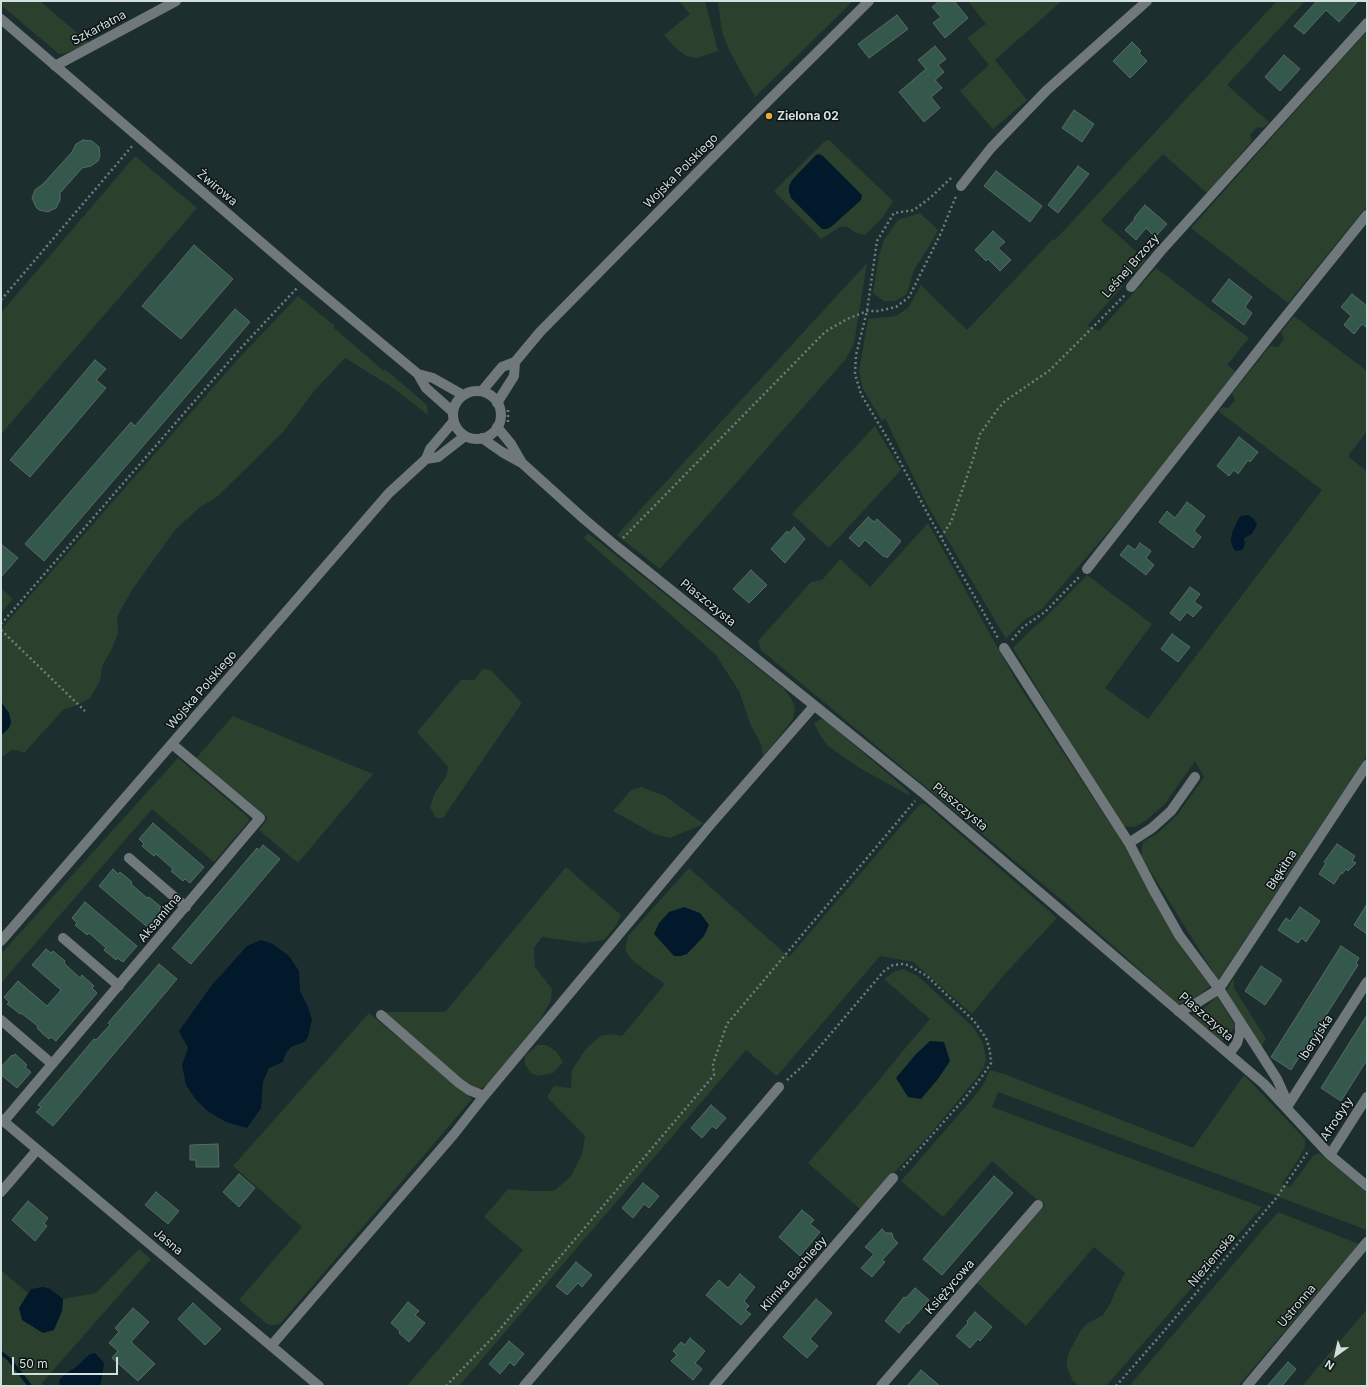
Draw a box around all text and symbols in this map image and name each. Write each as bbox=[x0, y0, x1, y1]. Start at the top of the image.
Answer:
street label: Szkarłatna bbox=[69, 8, 129, 48]
place label: Zielona 02 bbox=[777, 109, 839, 123]
marker: Zielona 02 bbox=[764, 111, 774, 121]
street label: Wojska Polskiego bbox=[641, 131, 721, 211]
street label: Żwirowa bbox=[194, 167, 240, 209]
street label: Leśnej Brzozy bbox=[1099, 231, 1163, 301]
street label: Piaszczysta bbox=[677, 576, 739, 630]
street label: Wojska Polskiego bbox=[164, 648, 240, 732]
street label: Piaszczysta bbox=[930, 780, 990, 834]
street label: Błękitna bbox=[1264, 847, 1300, 893]
street label: Aksamitna bbox=[135, 891, 185, 945]
street label: Piaszczysta bbox=[1176, 990, 1236, 1044]
street label: Iberyjska bbox=[1296, 1012, 1336, 1064]
street label: Afrodyty bbox=[1317, 1094, 1357, 1144]
street label: Jasna bbox=[150, 1226, 186, 1258]
street label: Nieziemska bbox=[1185, 1230, 1239, 1290]
street label: Klimka Bachledy bbox=[758, 1234, 830, 1314]
street label: Księżycowa bbox=[922, 1257, 978, 1317]
street label: Ustronna bbox=[1275, 1282, 1319, 1330]
north arrow bbox=[1316, 1335, 1356, 1375]
scale bar bbox=[14, 1349, 120, 1375]
text: 50 m bbox=[19, 1356, 48, 1371]
text: N bbox=[1322, 1357, 1337, 1373]

